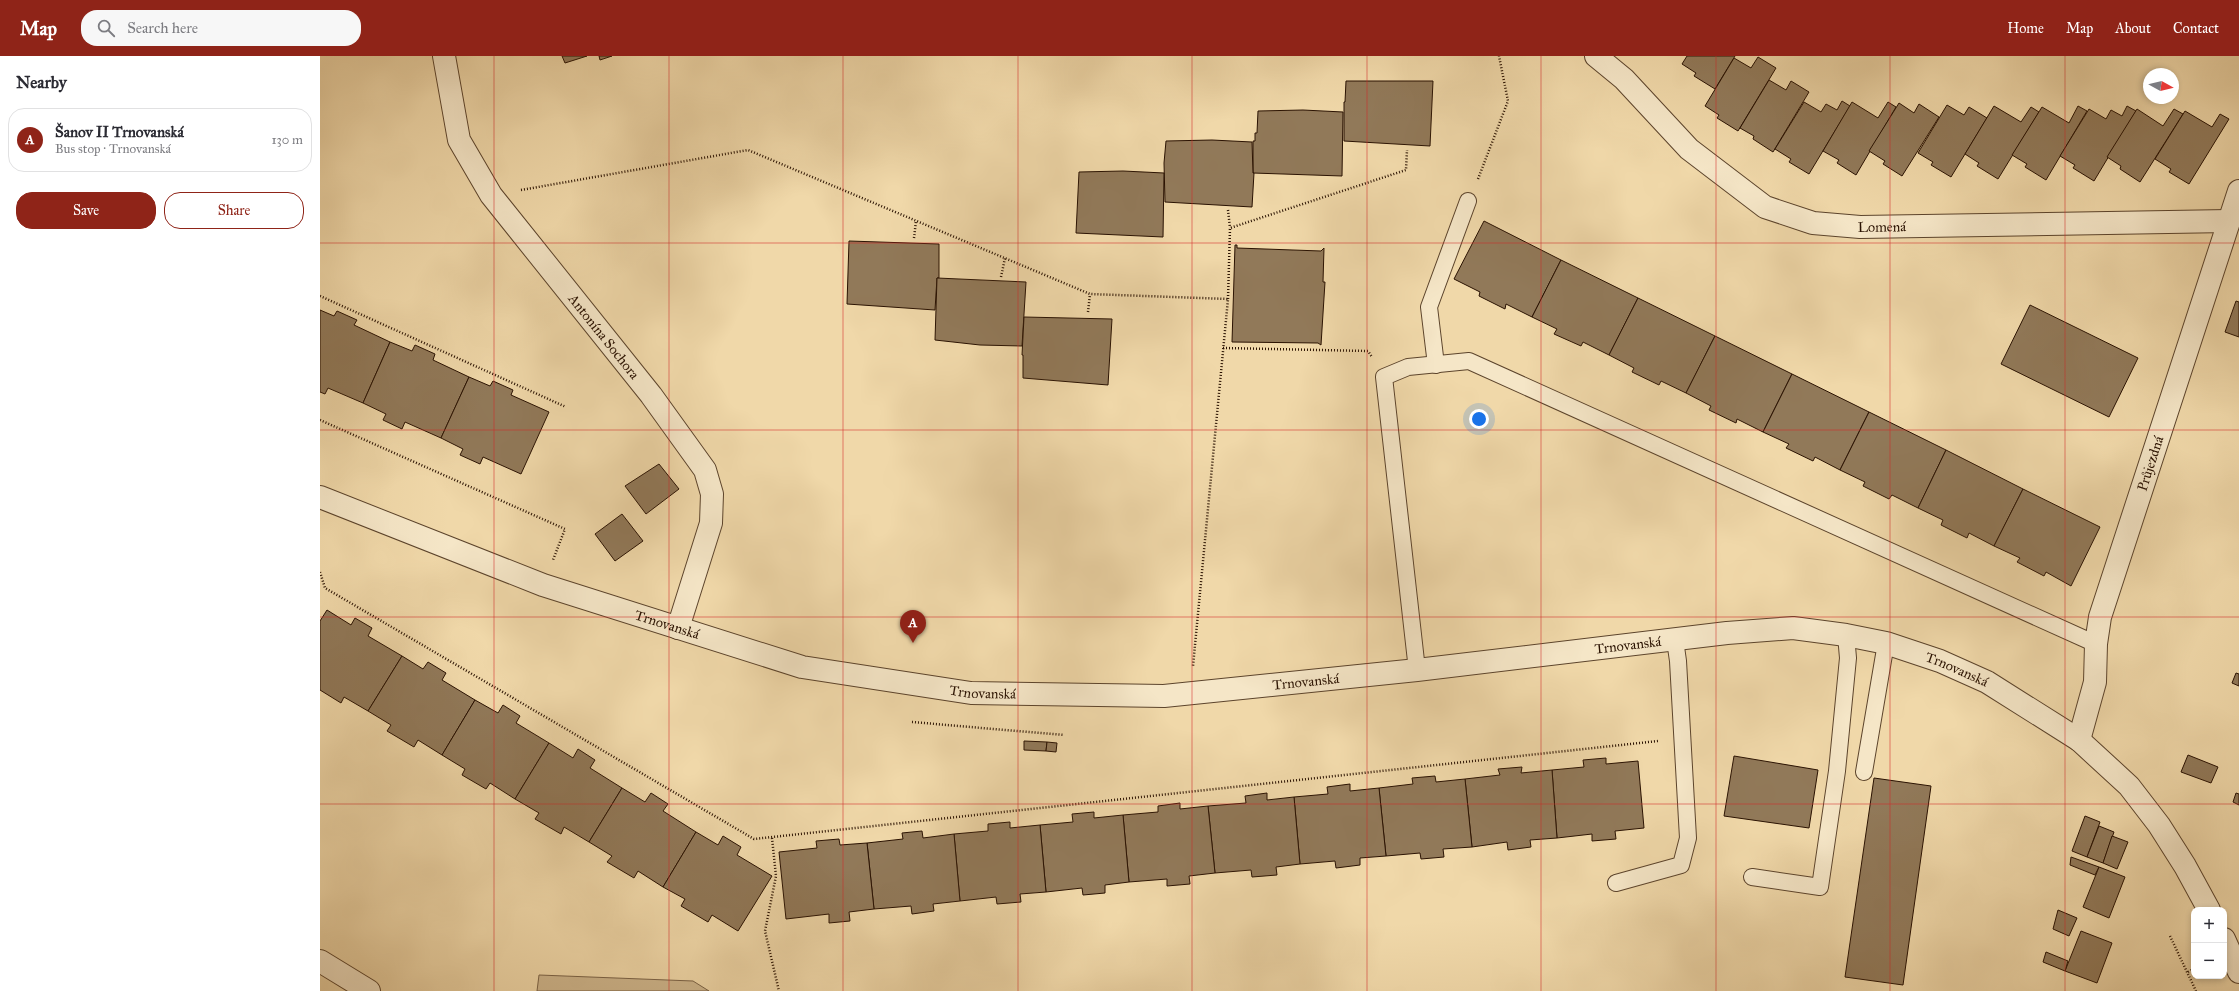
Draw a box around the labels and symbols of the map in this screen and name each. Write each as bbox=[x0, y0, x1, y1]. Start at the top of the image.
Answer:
north arrow bbox=[2143, 68, 2179, 104]
street label: Lomená bbox=[1857, 218, 1906, 236]
street label: Antonína Sochora bbox=[564, 290, 643, 383]
your location bbox=[1469, 409, 1489, 429]
street label: Průjezdná bbox=[2134, 434, 2168, 493]
street label: Trnovanská bbox=[633, 607, 702, 643]
pin: A bbox=[900, 610, 926, 643]
street label: Trnovanská bbox=[1594, 633, 1662, 658]
street label: Trnovanská bbox=[1923, 649, 1991, 691]
street label: Trnovanská bbox=[1272, 670, 1340, 694]
street label: Trnovanská bbox=[948, 682, 1016, 703]

